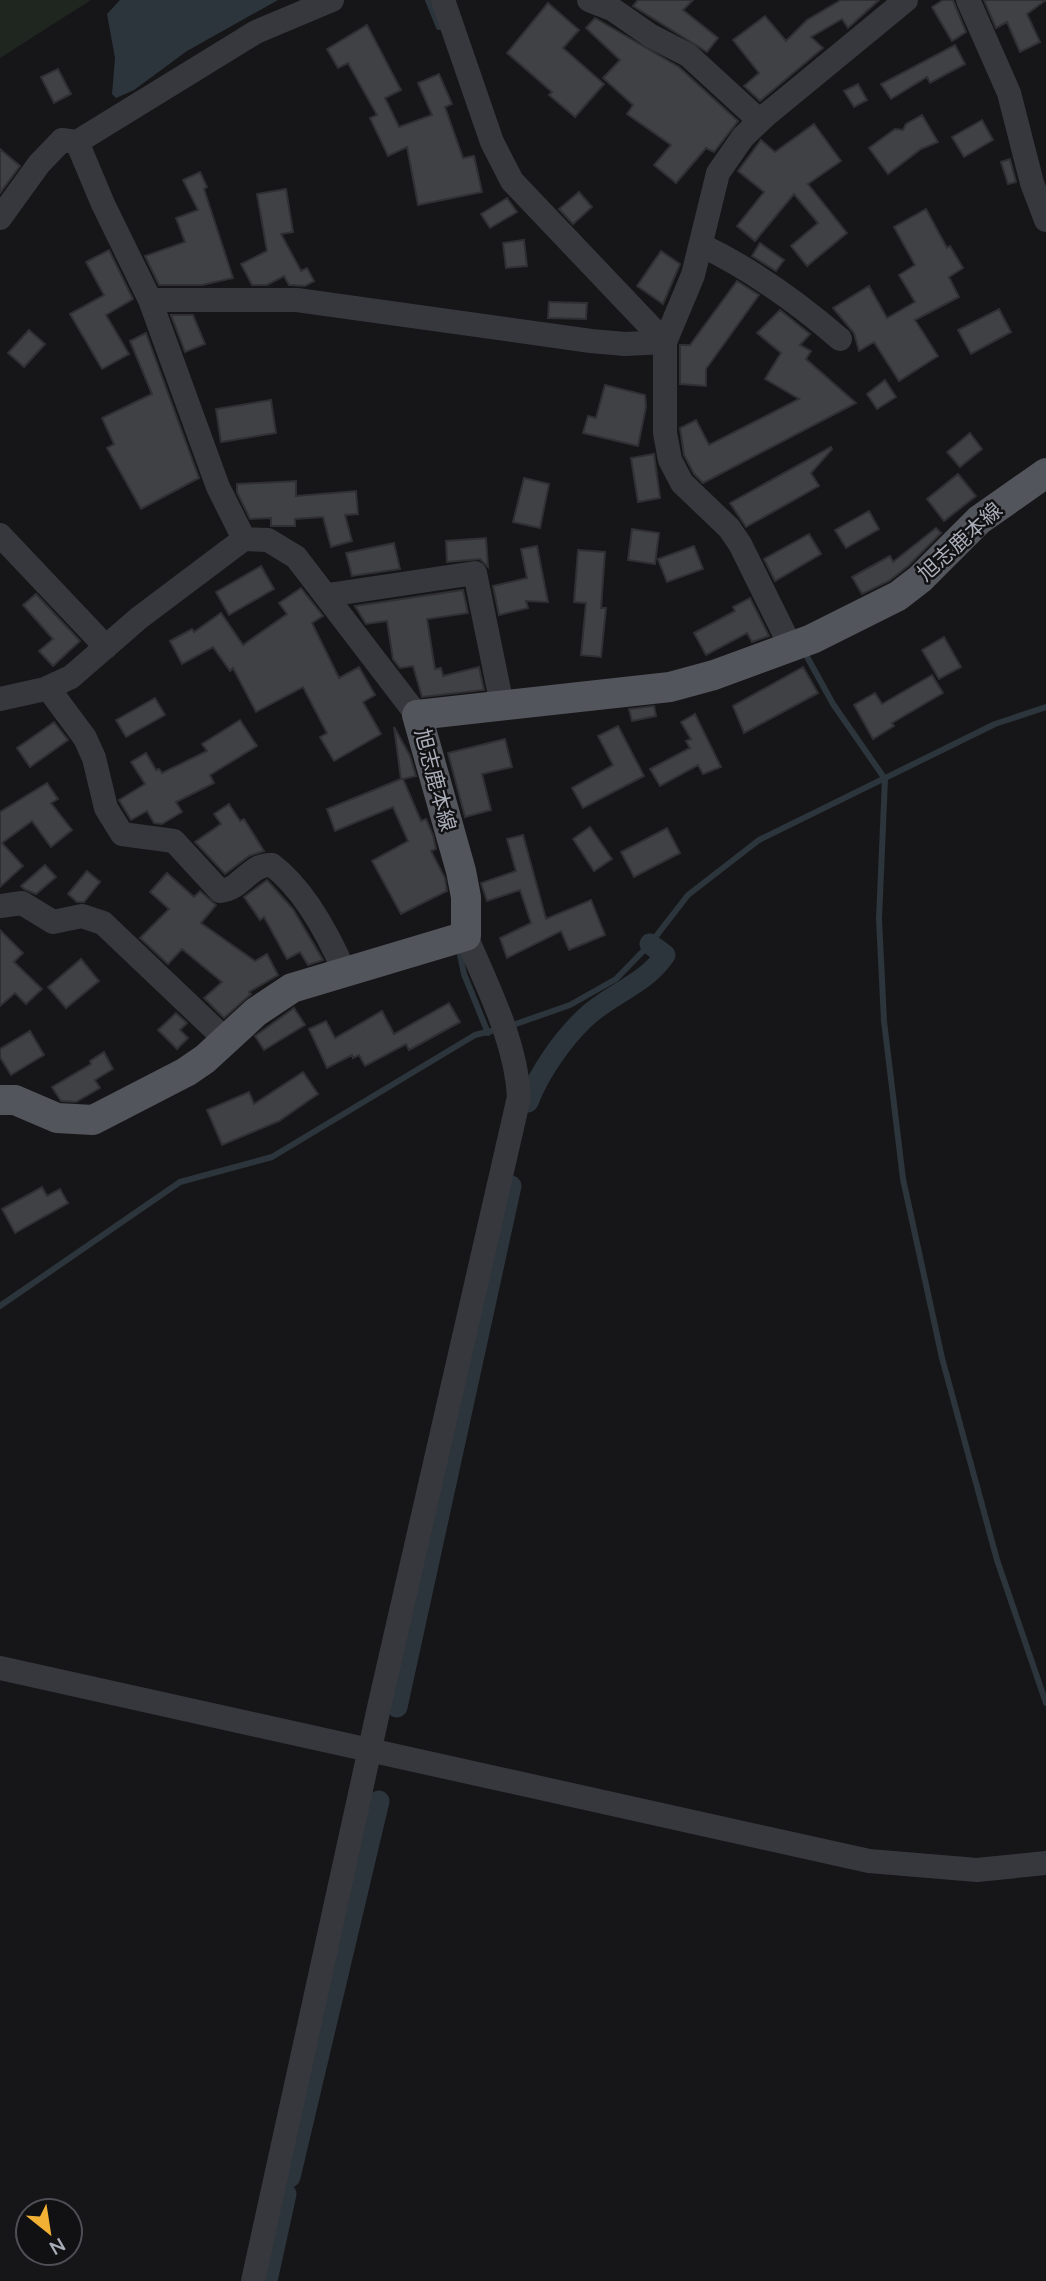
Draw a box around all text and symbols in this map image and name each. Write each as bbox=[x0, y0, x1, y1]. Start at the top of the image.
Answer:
street label: 旭志鹿本線 bbox=[912, 496, 1007, 586]
street label: 旭志鹿本線 bbox=[410, 726, 462, 834]
north arrow bbox=[14, 2197, 84, 2267]
text: N bbox=[45, 2233, 70, 2261]

